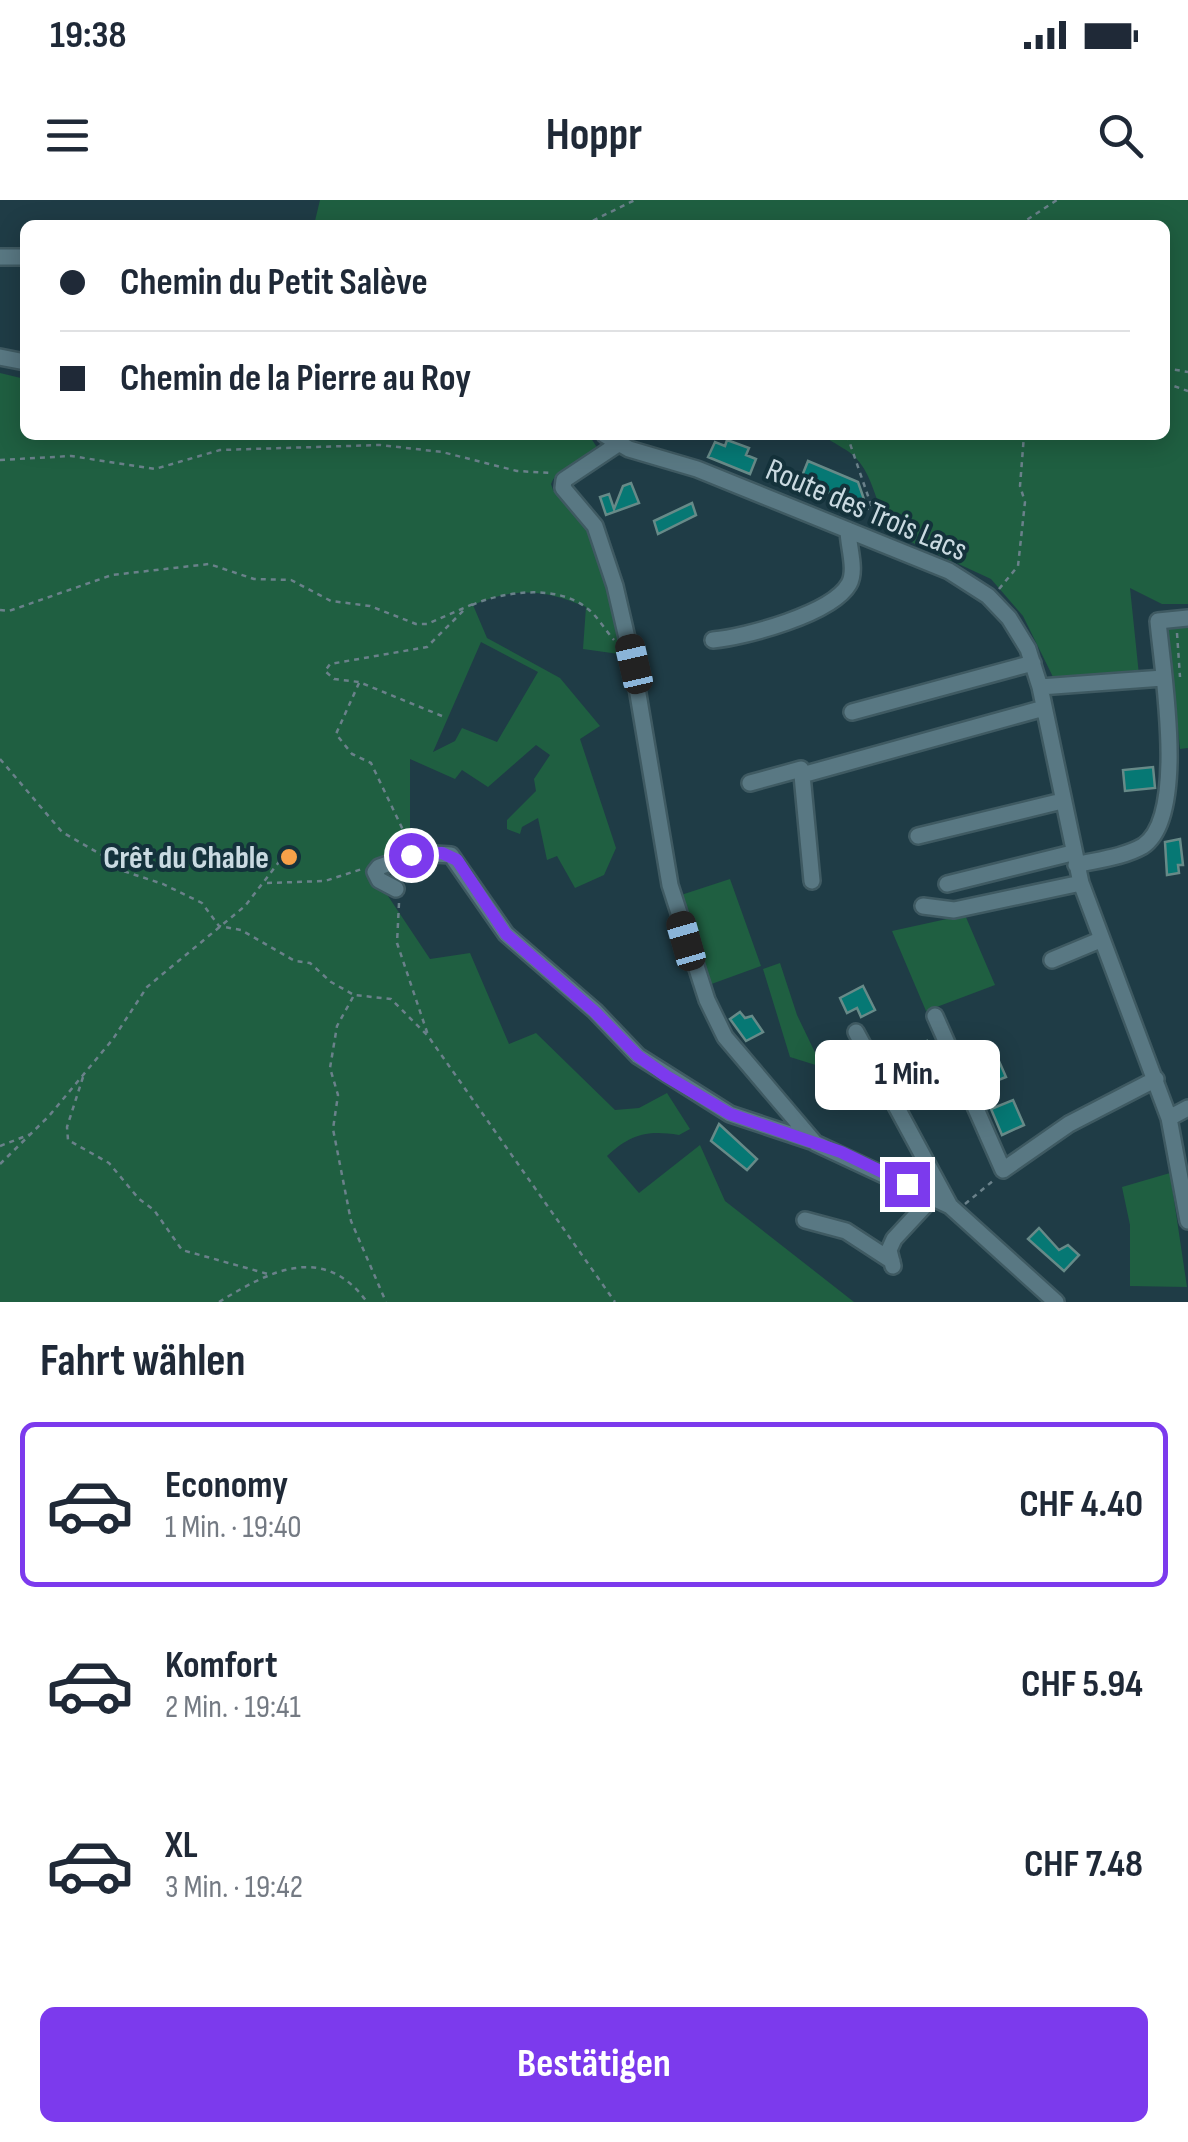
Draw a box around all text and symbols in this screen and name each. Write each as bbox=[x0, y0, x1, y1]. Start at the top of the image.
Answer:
text: 19:38 bbox=[50, 13, 126, 58]
icon: menu bbox=[40, 108, 95, 163]
text: Hoppr bbox=[546, 108, 642, 163]
icon: search bbox=[1093, 108, 1148, 163]
text: Chemin du Petit Salève bbox=[120, 260, 428, 305]
text: Chemin de la Pierre au Roy bbox=[120, 356, 471, 401]
street label: Route des Trois Lacs bbox=[760, 450, 973, 570]
car bbox=[613, 631, 655, 697]
route start bbox=[389, 833, 434, 878]
place label: Crêt du Chable bbox=[103, 839, 269, 878]
marker: Crêt du Chable bbox=[278, 846, 300, 868]
car bbox=[663, 908, 709, 974]
callout: 1 Min. bbox=[814, 1039, 1000, 1109]
text: 1 Min. bbox=[875, 1055, 940, 1094]
route end bbox=[885, 1162, 930, 1207]
text: Fahrt wählen bbox=[40, 1334, 246, 1389]
icon: car bbox=[45, 1460, 135, 1550]
text: Economy bbox=[165, 1463, 288, 1508]
text: CHF 4.40 bbox=[1019, 1482, 1143, 1527]
text: 1 Min. · 19:40 bbox=[165, 1508, 302, 1547]
icon: car bbox=[45, 1640, 135, 1730]
text: Komfort bbox=[165, 1643, 277, 1688]
text: CHF 5.94 bbox=[1021, 1662, 1143, 1707]
text: 2 Min. · 19:41 bbox=[165, 1688, 301, 1727]
icon: car bbox=[45, 1820, 135, 1910]
text: XL bbox=[165, 1823, 198, 1868]
text: CHF 7.48 bbox=[1024, 1842, 1143, 1887]
text: 3 Min. · 19:42 bbox=[165, 1868, 303, 1907]
button: Bestätigen bbox=[40, 2007, 1148, 2122]

